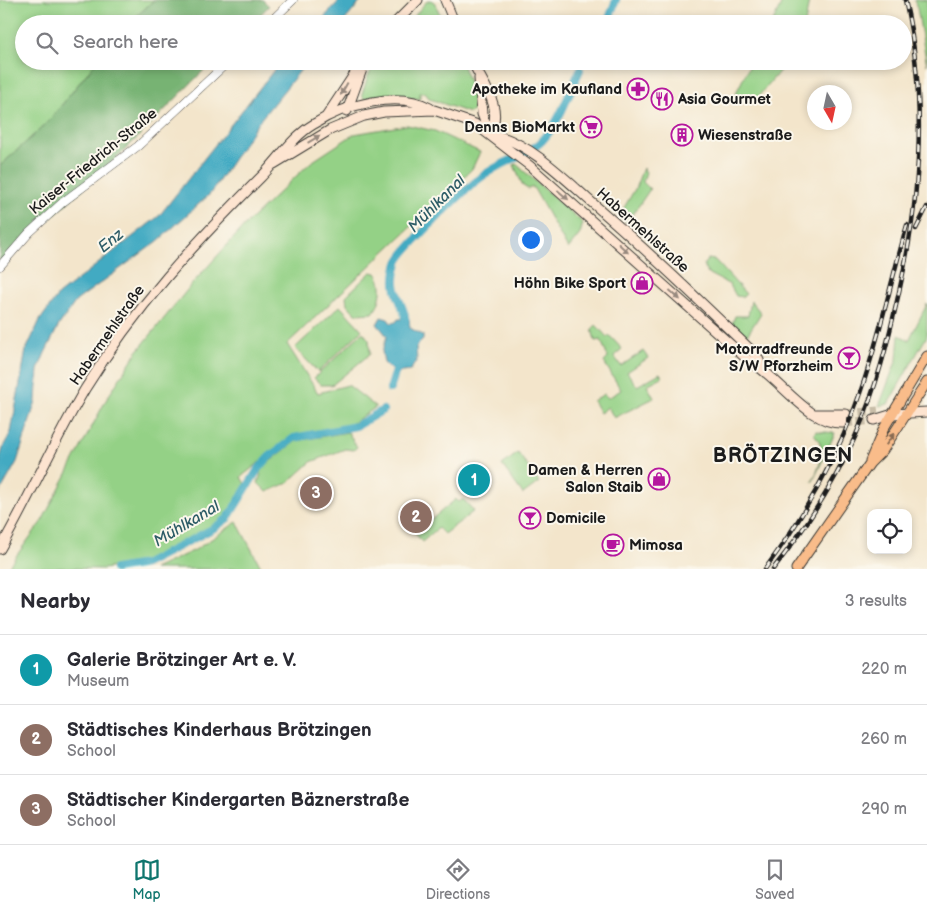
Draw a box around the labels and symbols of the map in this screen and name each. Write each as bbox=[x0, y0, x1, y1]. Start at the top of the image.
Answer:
pharmacy icon: Apotheke im Kaufland bbox=[626, 77, 650, 101]
place label: Apotheke im Kaufland bbox=[471, 80, 622, 99]
one-way arrow bbox=[339, 82, 348, 96]
north arrow bbox=[807, 85, 852, 130]
restaurant icon: Asia Gourmet bbox=[650, 87, 674, 111]
place label: Asia Gourmet bbox=[677, 90, 771, 109]
street label: Kaiser-Friedrich-Straße bbox=[26, 104, 161, 219]
supermarket icon: Denns BioMarkt bbox=[579, 115, 603, 139]
place label: Denns BioMarkt bbox=[464, 118, 575, 137]
building icon: Wiesenstraße bbox=[670, 123, 694, 147]
place label: Wiesenstraße bbox=[698, 126, 793, 145]
one-way arrow bbox=[307, 135, 320, 144]
water label: Mühlkanal bbox=[404, 170, 471, 237]
street label: Habermehlstraße bbox=[592, 184, 693, 277]
one-way arrow bbox=[557, 189, 569, 201]
water label: Enz bbox=[94, 225, 128, 257]
your location bbox=[518, 227, 544, 253]
one-way arrow bbox=[617, 242, 629, 254]
shop icon: Höhn Bike Sport bbox=[630, 271, 654, 295]
place label: Höhn Bike Sport bbox=[514, 274, 626, 293]
street label: Habermehlstraße bbox=[66, 281, 149, 389]
one-way arrow bbox=[668, 289, 681, 300]
place label: Motorradfreunde S/W Pforzheim bbox=[715, 340, 833, 376]
bar icon: Motorradfreunde S/W Pforzheim bbox=[837, 346, 861, 370]
one-way arrow bbox=[886, 432, 895, 446]
district label: BRÖTZINGEN bbox=[713, 443, 853, 468]
pin: 1 bbox=[458, 461, 490, 499]
place label: Damen & Herren Salon Staib bbox=[528, 461, 643, 497]
shop icon: Damen & Herren Salon Staib bbox=[647, 467, 671, 491]
pin: 3 bbox=[300, 474, 332, 512]
water label: Mühlkanal bbox=[150, 497, 224, 551]
pin: 2 bbox=[400, 498, 432, 536]
bar icon: Domicile bbox=[518, 506, 542, 530]
place label: Domicile bbox=[546, 509, 606, 528]
cafe icon: Mimosa bbox=[601, 533, 625, 557]
place label: Mimosa bbox=[629, 536, 683, 555]

